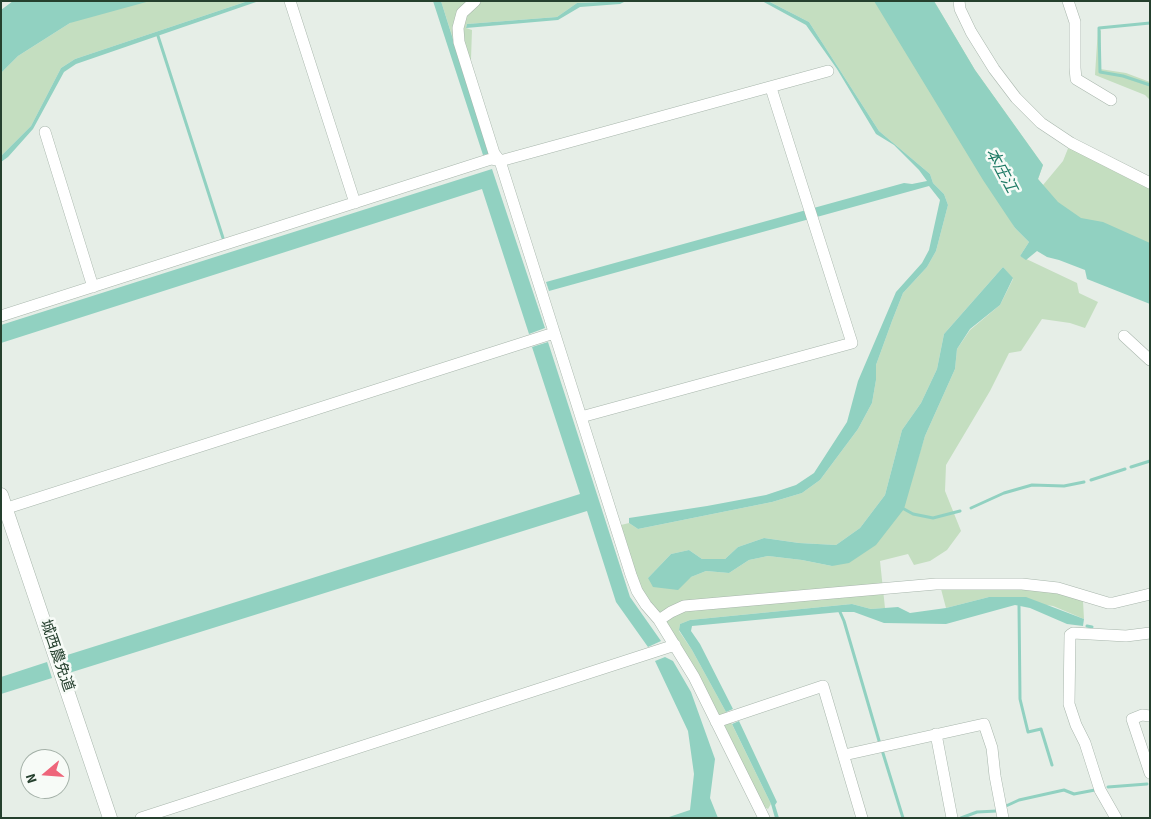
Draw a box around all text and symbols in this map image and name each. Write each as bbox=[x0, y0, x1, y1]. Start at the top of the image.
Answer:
water label: 本庄江 bbox=[980, 145, 1020, 197]
street label: 城西農免道 bbox=[35, 618, 77, 694]
north arrow bbox=[20, 749, 70, 799]
text: N bbox=[21, 771, 43, 786]

